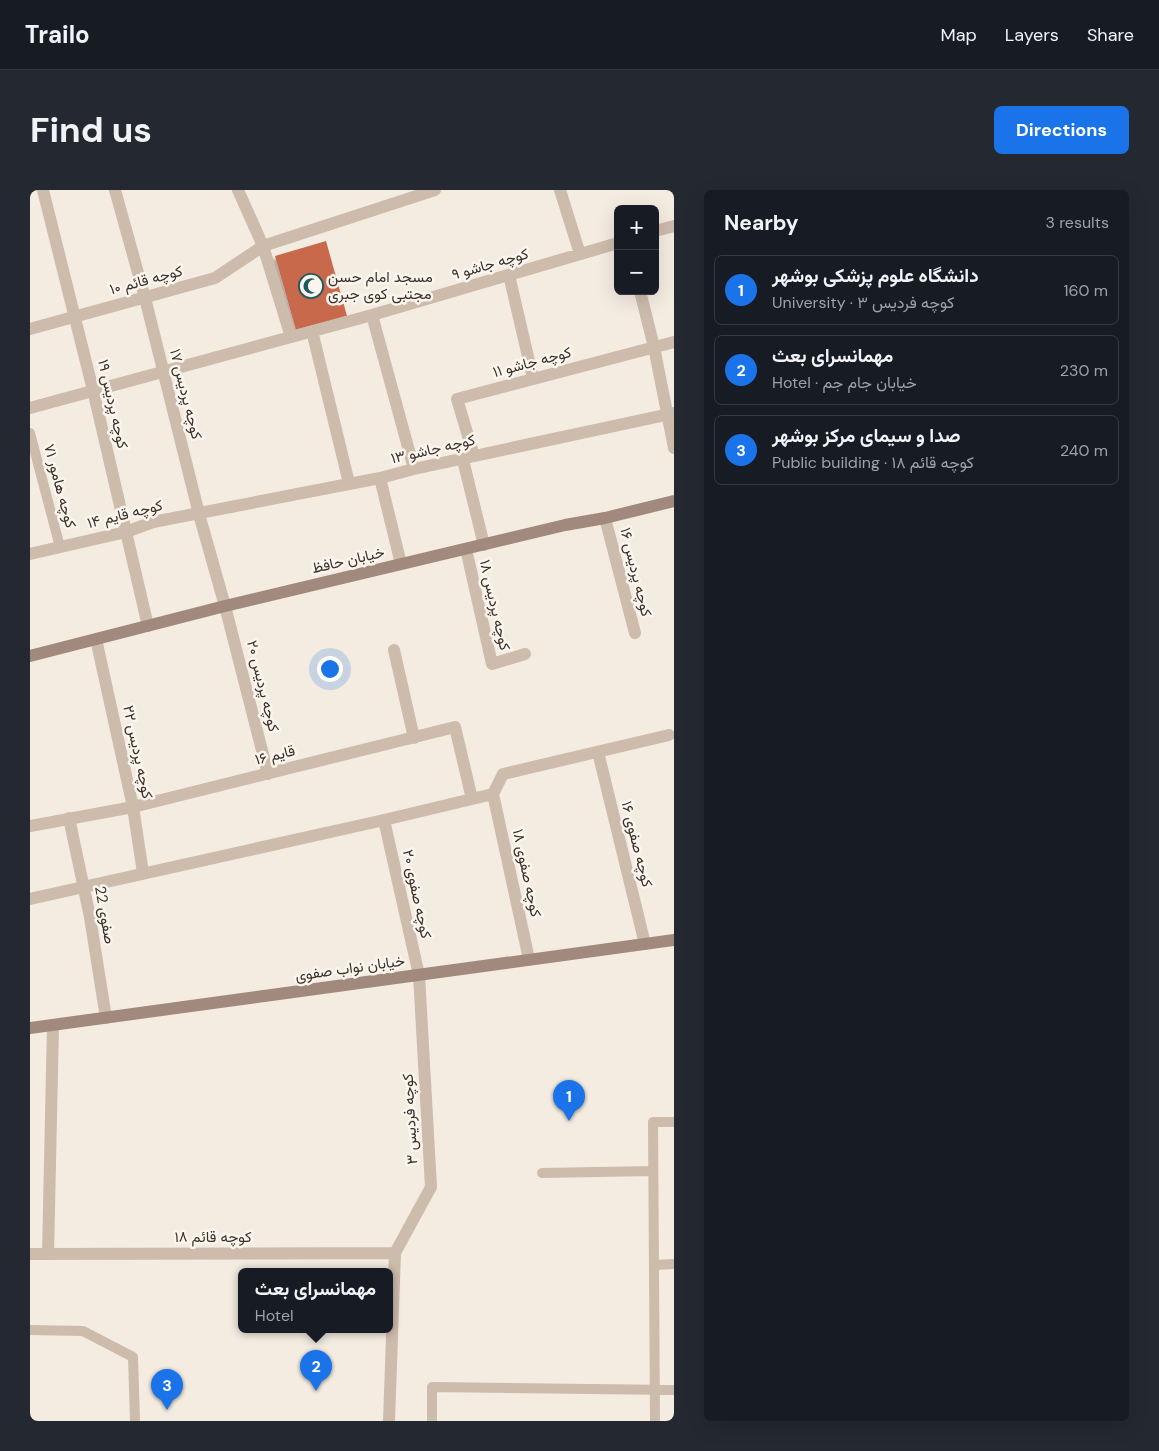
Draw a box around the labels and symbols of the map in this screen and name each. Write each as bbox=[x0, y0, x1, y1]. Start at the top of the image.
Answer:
street label: کوچه جاشو ۹ bbox=[449, 243, 531, 284]
street label: کوچه قائم ۱۰ bbox=[107, 261, 185, 299]
place label: مسجد امام حسن مجتبی کوی جبری bbox=[328, 267, 433, 304]
mosque icon: مسجد امام حسن مجتبی کوی جبری bbox=[298, 273, 324, 299]
street label: کوچه جاشو ۱۱ bbox=[491, 342, 574, 382]
street label: کوچه پردیس ۱۷ bbox=[165, 347, 207, 442]
street label: کوچه پردیس ۱۹ bbox=[93, 357, 133, 451]
street label: کوچه جاشو ۱۳ bbox=[389, 430, 477, 468]
street label: کوچه هامور ۷۱ bbox=[39, 442, 81, 531]
street label: کوچه قایم ۱۴ bbox=[85, 495, 165, 533]
street label: کوچه پردیس ۱۶ bbox=[615, 525, 657, 619]
street label: خیابان حافظ bbox=[310, 542, 386, 578]
street label: کوچه پردیس ۱۸ bbox=[475, 558, 515, 653]
street label: کوچه پردیس ۲۰ bbox=[242, 638, 284, 734]
your location bbox=[317, 656, 343, 682]
street label: کوچه پردیس ۲۲ bbox=[118, 703, 158, 801]
street label: قایم ۱۶ bbox=[253, 740, 297, 770]
street label: کوچه صفوی ۱۶ bbox=[617, 799, 657, 889]
street label: کوچه صفوی ۱۸ bbox=[508, 827, 546, 919]
street label: کوچه صفوی ۲۰ bbox=[398, 848, 436, 941]
street label: صفوی 22 bbox=[90, 884, 120, 946]
street label: خیابان نواب صفوی bbox=[294, 950, 406, 986]
street label: کوچه فردیس ۳ bbox=[398, 1073, 422, 1165]
pin: 1 bbox=[553, 1080, 585, 1121]
street label: کوچه قائم ۱۸ bbox=[174, 1227, 252, 1247]
pin: 2 bbox=[300, 1350, 332, 1391]
pin: 3 bbox=[151, 1369, 183, 1410]

